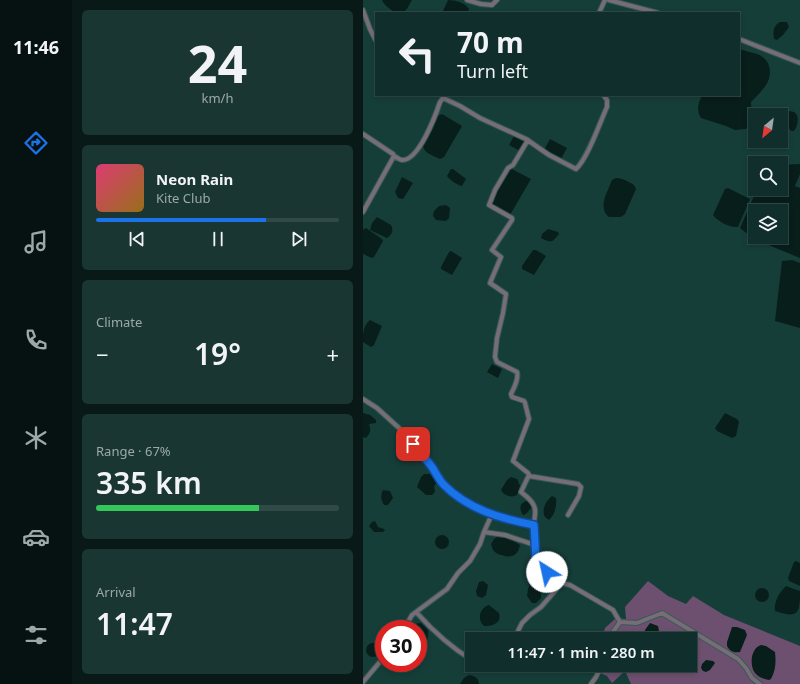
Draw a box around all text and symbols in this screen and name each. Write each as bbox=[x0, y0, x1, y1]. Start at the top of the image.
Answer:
text: 70 m bbox=[457, 23, 524, 61]
text: 24 bbox=[188, 27, 247, 98]
icon: left bbox=[391, 28, 443, 80]
text: 11:46 bbox=[13, 35, 59, 59]
text: Turn left bbox=[457, 59, 528, 83]
text: km/h bbox=[202, 89, 233, 107]
north arrow bbox=[748, 108, 788, 148]
map controls bbox=[748, 108, 788, 244]
icon: directions bbox=[22, 129, 50, 157]
button: search bbox=[748, 156, 788, 196]
text: Neon Rain bbox=[156, 169, 233, 189]
text: Kite Club bbox=[156, 189, 210, 207]
button: layers bbox=[748, 204, 788, 244]
icon: music bbox=[22, 228, 50, 256]
icon: previous bbox=[126, 228, 148, 250]
icon: pause bbox=[207, 228, 229, 250]
icon: next bbox=[288, 228, 310, 250]
text: Climate bbox=[96, 313, 142, 331]
icon: phone bbox=[22, 326, 50, 354]
text: 19° bbox=[194, 333, 241, 374]
text: − bbox=[96, 339, 109, 369]
text: + bbox=[326, 339, 339, 369]
icon: climate bbox=[22, 424, 50, 452]
pin bbox=[396, 427, 430, 461]
icon: arrive bbox=[402, 433, 424, 455]
text: Range · 67% bbox=[96, 442, 171, 460]
text: 335 km bbox=[96, 462, 202, 503]
icon: car bbox=[22, 523, 50, 551]
position arrow bbox=[526, 551, 568, 593]
text: Arrival bbox=[96, 583, 136, 601]
text: 11:47 bbox=[96, 603, 173, 644]
speed limit sign: 30 bbox=[375, 620, 427, 672]
icon: filters bbox=[22, 621, 50, 649]
text: 11:47 · 1 min · 280 m bbox=[507, 642, 655, 662]

